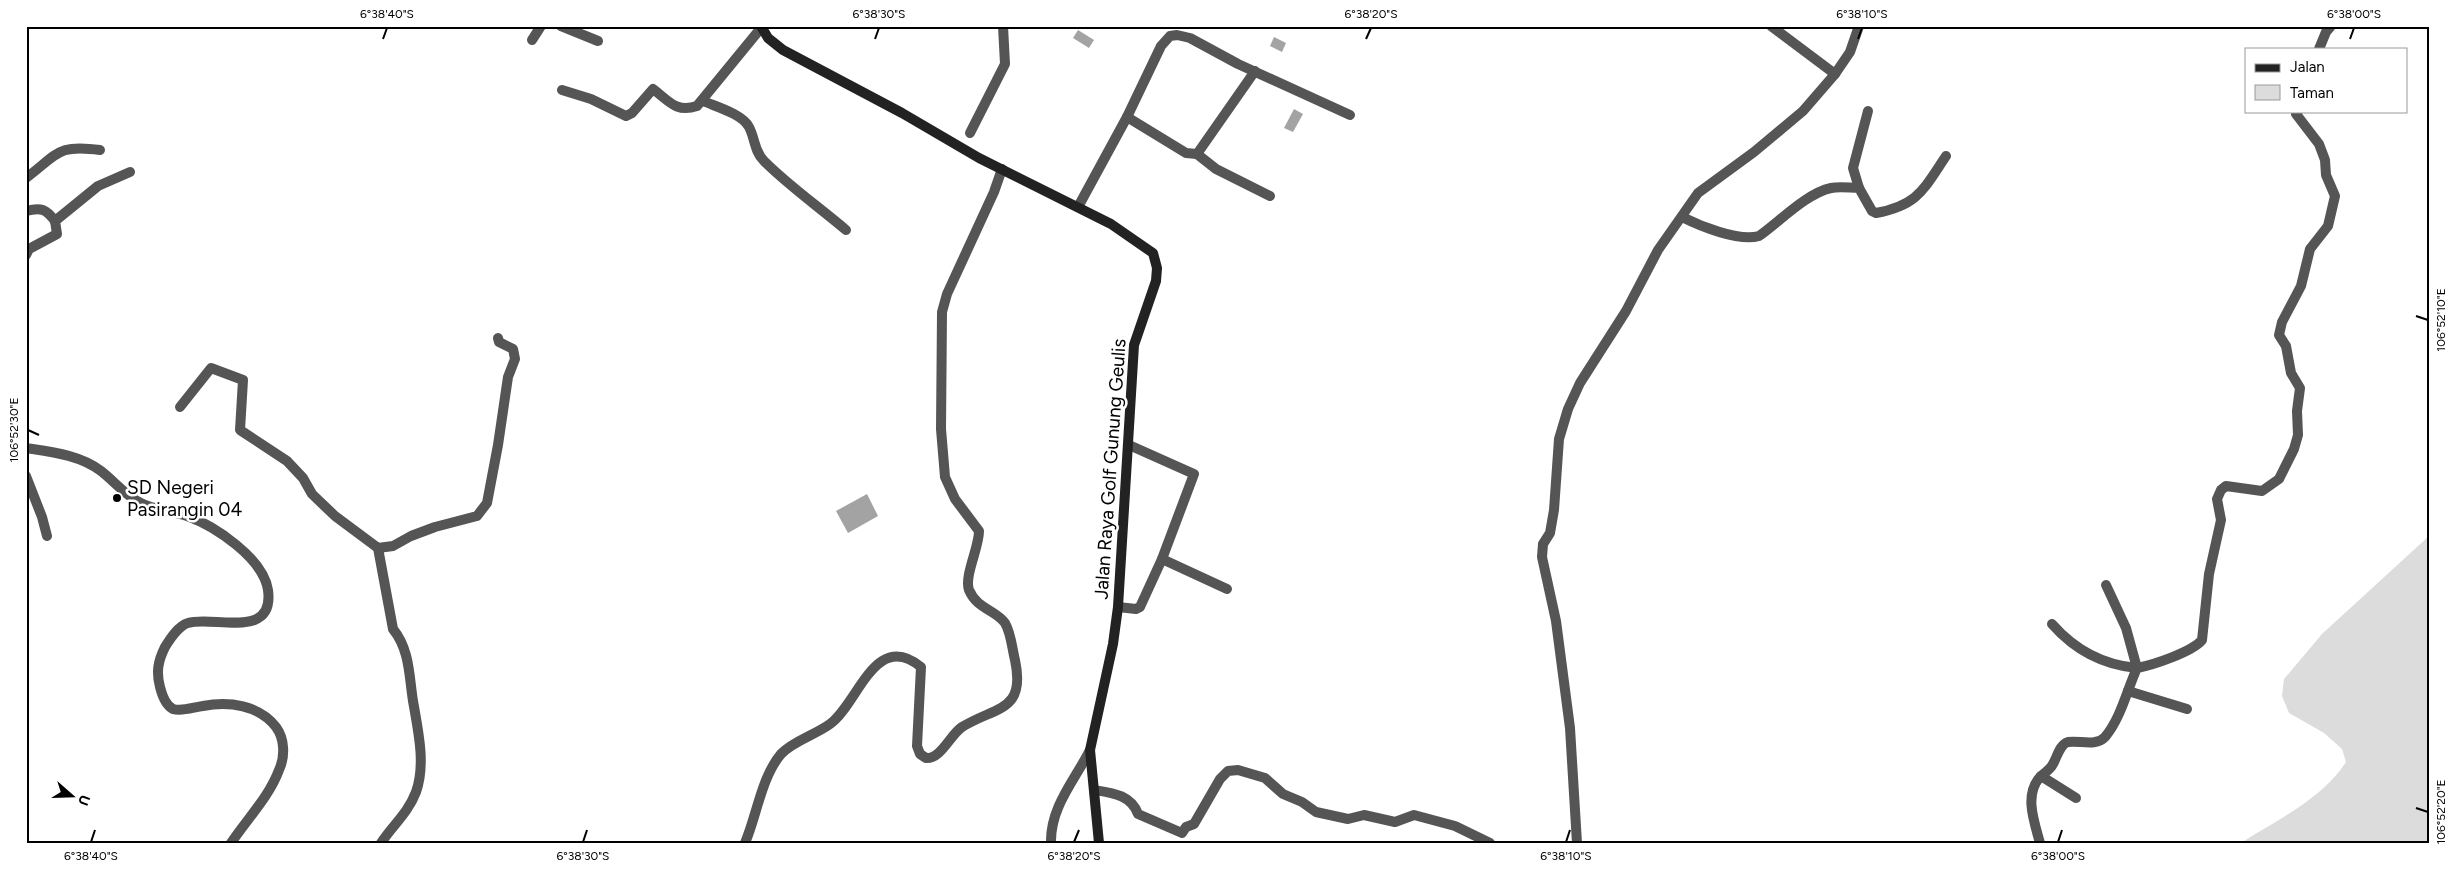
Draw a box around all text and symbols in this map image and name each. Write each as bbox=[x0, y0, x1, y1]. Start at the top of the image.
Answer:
text: 6°38'40"S bbox=[360, 7, 414, 21]
text: 6°38'30"S bbox=[853, 7, 905, 21]
text: 6°38'20"S bbox=[1344, 7, 1398, 21]
text: 6°38'10"S bbox=[1836, 7, 1888, 21]
text: 6°38'00"S bbox=[2327, 7, 2381, 21]
legend bbox=[2245, 48, 2408, 112]
text: Jalan bbox=[2290, 58, 2325, 76]
text: Taman bbox=[2290, 84, 2334, 102]
text: 106°52'10"E bbox=[2434, 288, 2448, 352]
street label: Jalan Raya Golf Gunung Geulis bbox=[1089, 338, 1131, 600]
text: 106°52'30"E bbox=[7, 397, 21, 463]
place label: SD Negeri Pasirangin 04 bbox=[127, 476, 243, 521]
marker: SD Negeri Pasirangin 04 bbox=[111, 492, 123, 504]
north arrow bbox=[48, 772, 98, 822]
text: 106°52'20"E bbox=[2434, 779, 2448, 845]
text: U bbox=[74, 793, 93, 808]
text: 6°38'40"S bbox=[64, 849, 118, 863]
text: 6°38'30"S bbox=[557, 849, 609, 863]
text: 6°38'20"S bbox=[1047, 849, 1101, 863]
text: 6°38'10"S bbox=[1540, 849, 1592, 863]
text: 6°38'00"S bbox=[2031, 849, 2085, 863]

